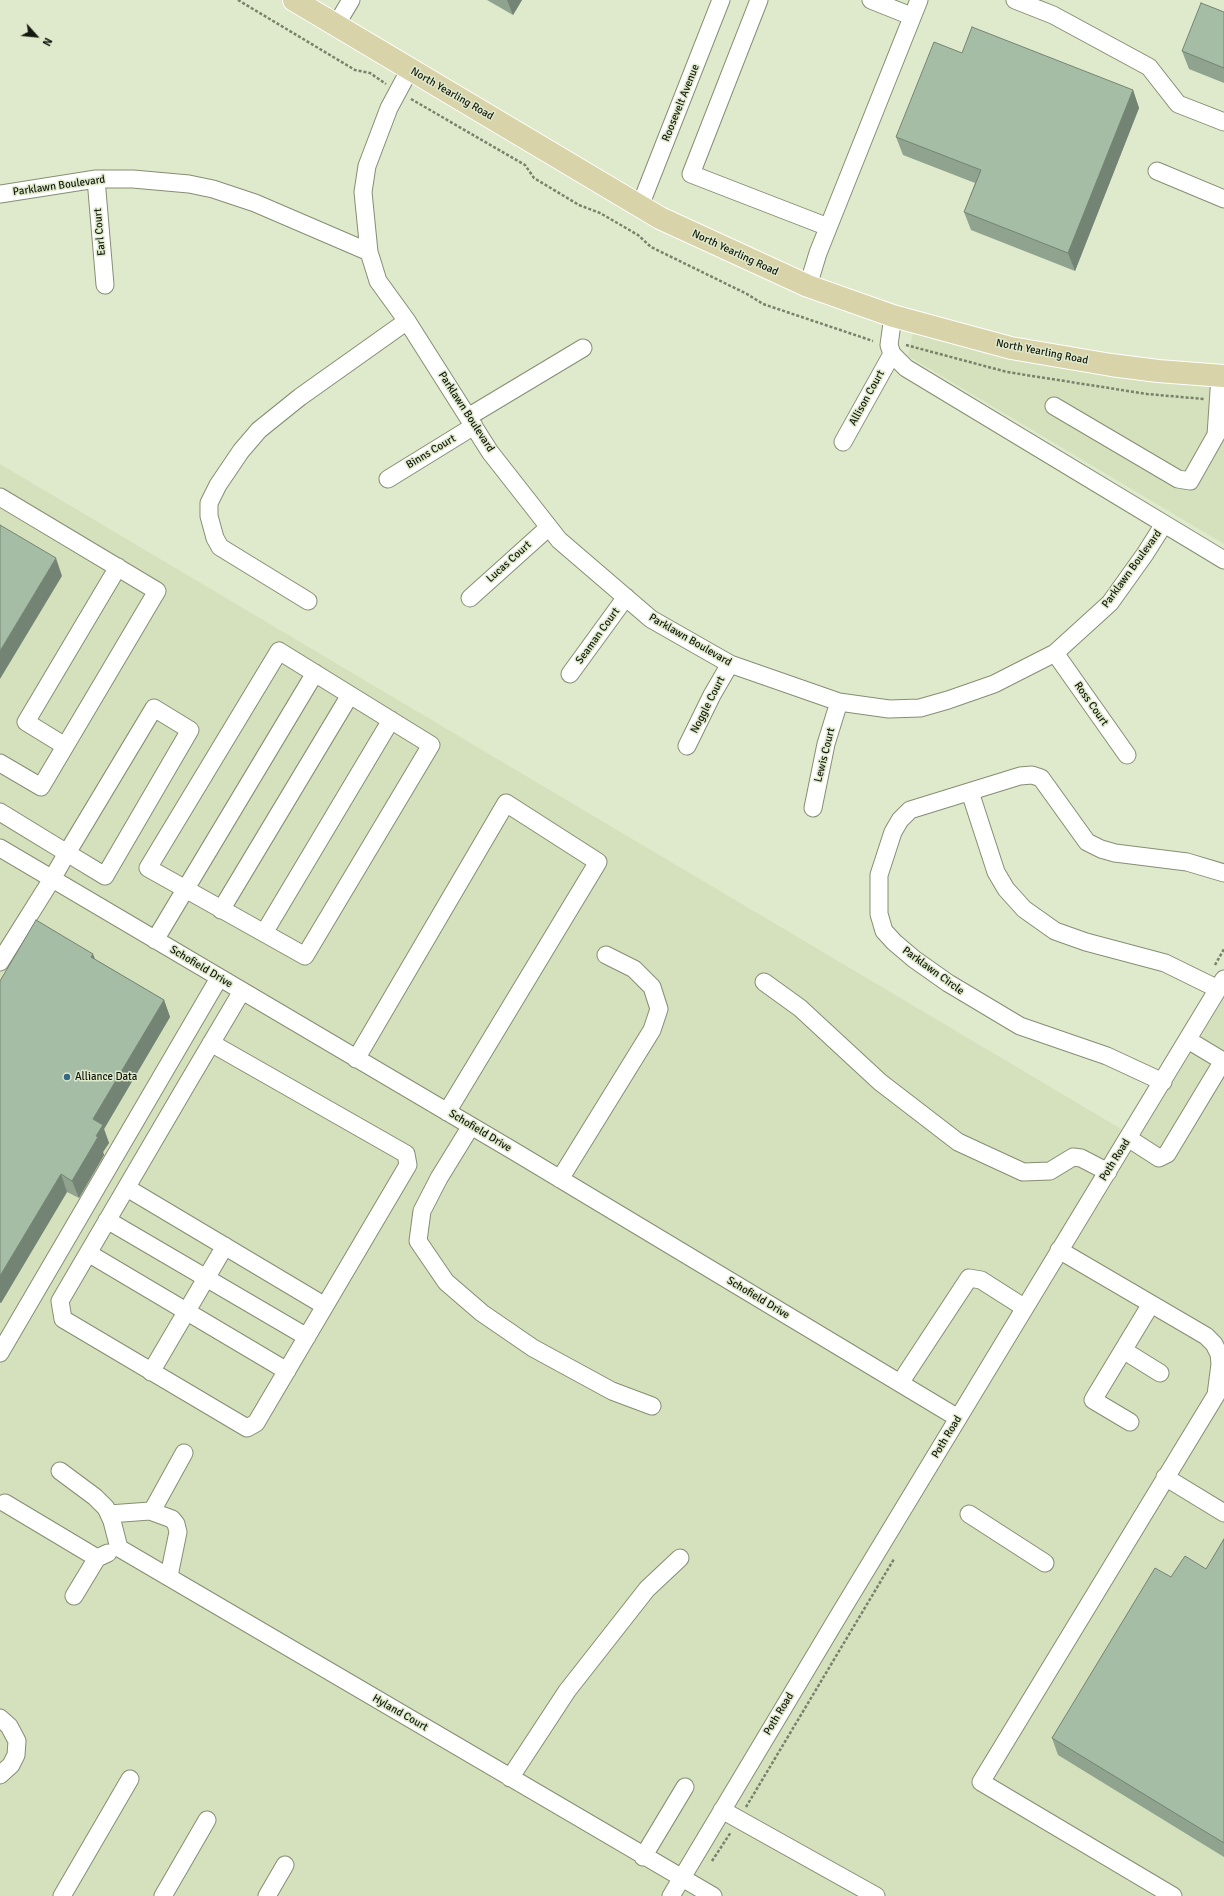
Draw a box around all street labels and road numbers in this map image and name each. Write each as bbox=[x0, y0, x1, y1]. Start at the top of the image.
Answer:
street label: Roosevelt Avenue bbox=[659, 62, 703, 144]
street label: North Yearling Road bbox=[408, 65, 496, 123]
street label: Parklawn Boulevard bbox=[12, 173, 106, 199]
street label: Earl Court bbox=[91, 208, 109, 256]
street label: North Yearling Road bbox=[690, 227, 780, 279]
street label: North Yearling Road bbox=[995, 337, 1089, 367]
street label: Allison Court bbox=[846, 368, 888, 428]
street label: Parklawn Boulevard bbox=[435, 369, 497, 455]
street label: Binns Court bbox=[404, 432, 458, 472]
street label: Parklawn Boulevard bbox=[1099, 527, 1165, 611]
street label: Lucas Court bbox=[484, 538, 534, 586]
street label: Seaman Court bbox=[573, 605, 623, 667]
street label: Parklawn Boulevard bbox=[646, 611, 734, 669]
street label: Noggle Court bbox=[688, 674, 728, 736]
street label: Ross Court bbox=[1071, 679, 1111, 729]
street label: Lewis Court bbox=[812, 726, 838, 784]
street label: Schofield Drive bbox=[167, 943, 235, 991]
street label: Parklawn Circle bbox=[899, 944, 967, 998]
street label: Schofield Drive bbox=[446, 1107, 514, 1155]
street label: Poth Road bbox=[1097, 1136, 1133, 1184]
street label: Schofield Drive bbox=[724, 1274, 792, 1322]
street label: Poth Road bbox=[929, 1413, 965, 1461]
street label: Poth Road bbox=[761, 1690, 797, 1738]
street label: Hyland Court bbox=[370, 1692, 430, 1734]

